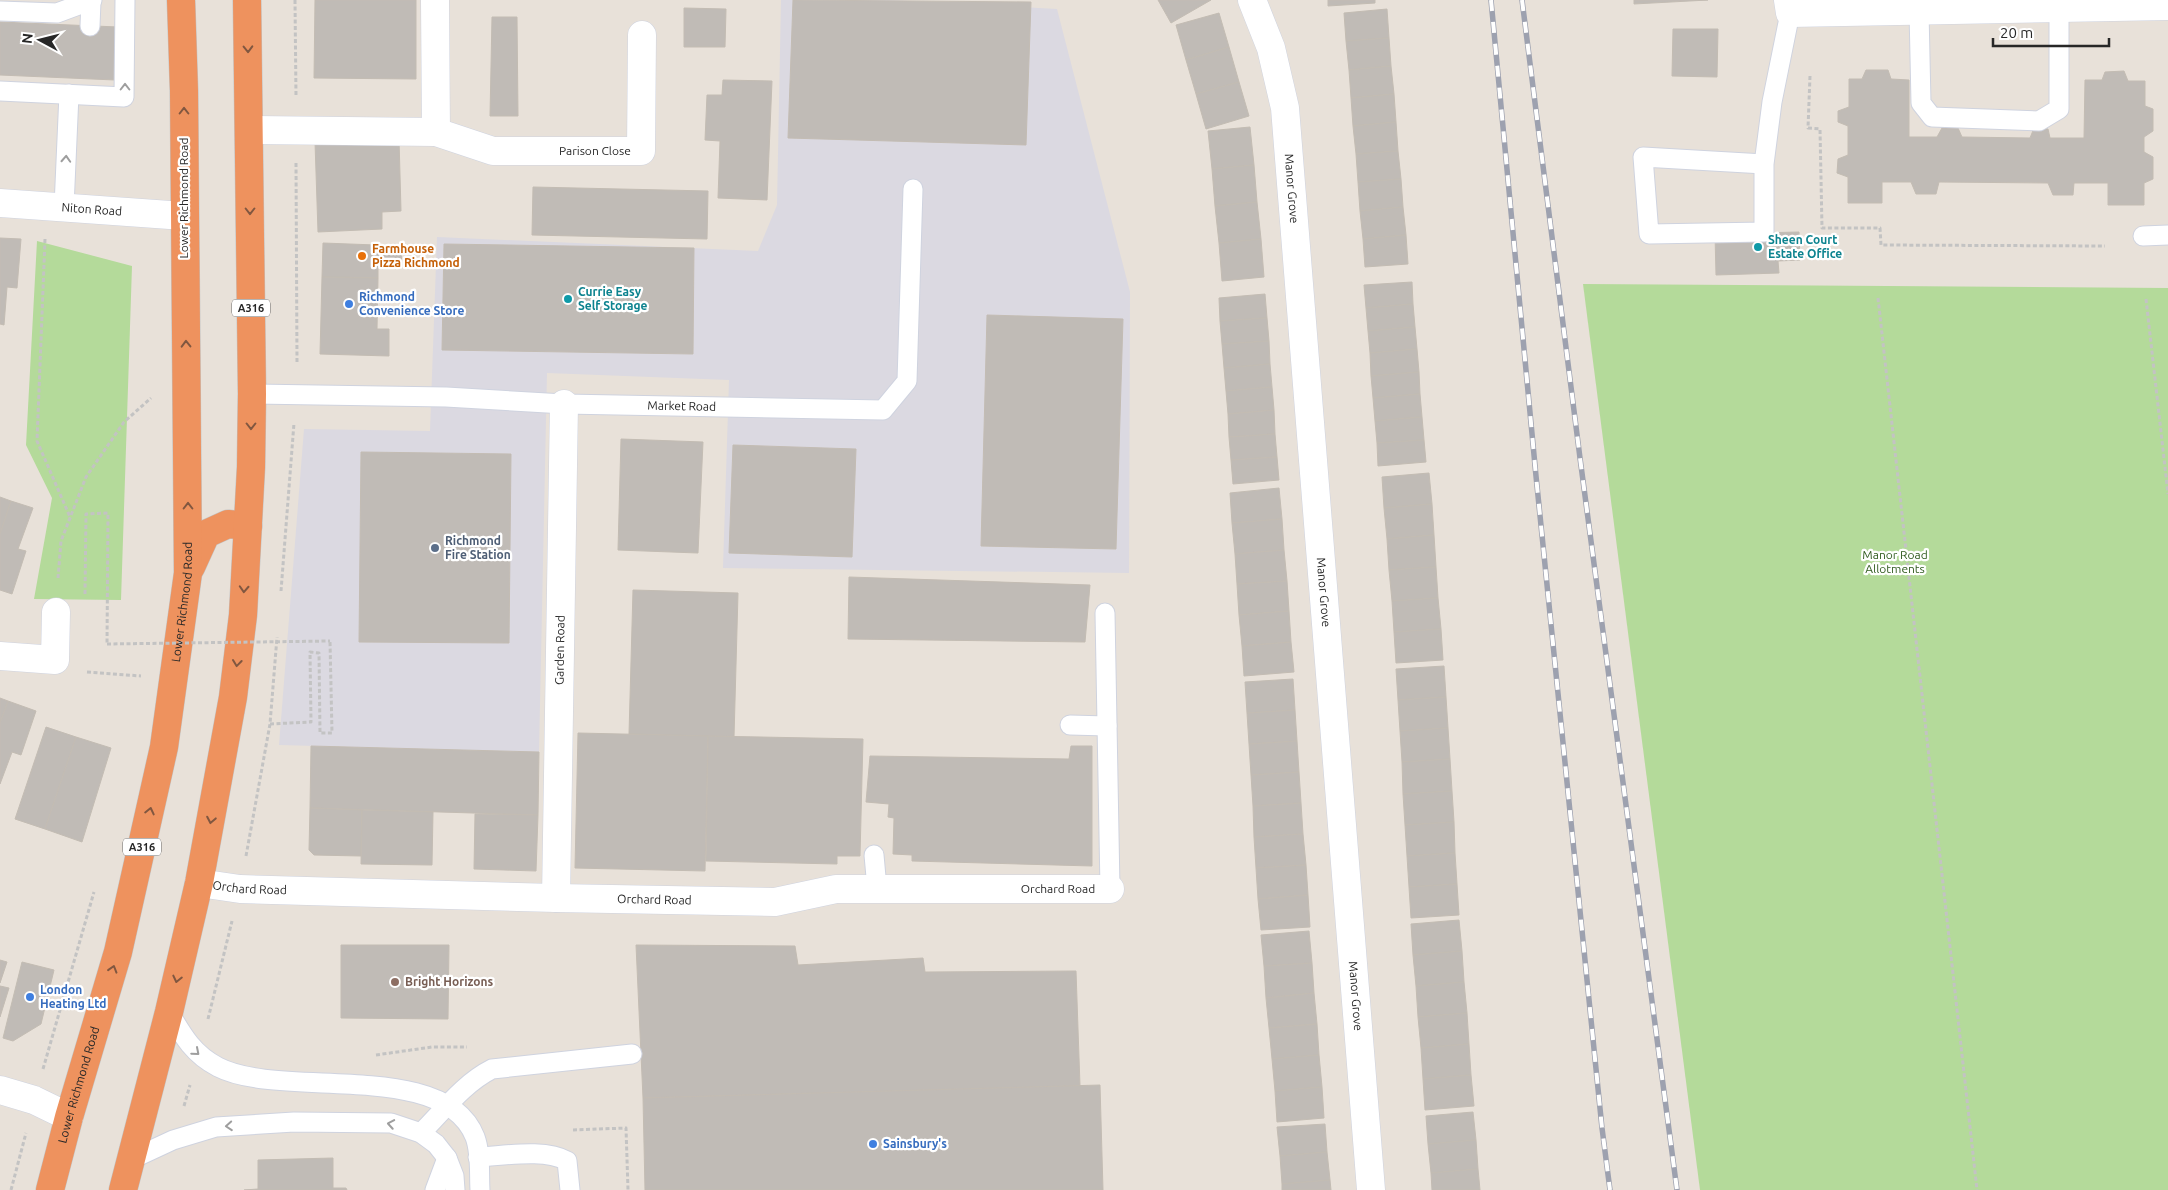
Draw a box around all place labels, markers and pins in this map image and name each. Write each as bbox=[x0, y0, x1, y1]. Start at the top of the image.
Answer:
place label: Sheen Court Estate Office bbox=[1768, 233, 1842, 260]
marker: Sheen Court Estate Office bbox=[1752, 241, 1764, 253]
place label: Farmhouse Pizza Richmond bbox=[372, 242, 460, 269]
marker: Farmhouse Pizza Richmond bbox=[356, 250, 368, 262]
place label: Currie Easy Self Storage bbox=[578, 285, 648, 312]
place label: Richmond Convenience Store bbox=[359, 290, 464, 317]
marker: Currie Easy Self Storage bbox=[562, 293, 574, 305]
marker: Richmond Convenience Store bbox=[343, 298, 355, 310]
place label: Richmond Fire Station bbox=[445, 534, 511, 561]
marker: Richmond Fire Station bbox=[429, 542, 441, 554]
place label: Bright Horizons bbox=[405, 975, 493, 988]
marker: Bright Horizons bbox=[389, 976, 401, 988]
place label: London Heating Ltd bbox=[40, 983, 106, 1010]
marker: London Heating Ltd bbox=[24, 991, 36, 1003]
place label: Sainsbury's bbox=[883, 1137, 947, 1150]
marker: Sainsbury's bbox=[867, 1138, 879, 1150]

